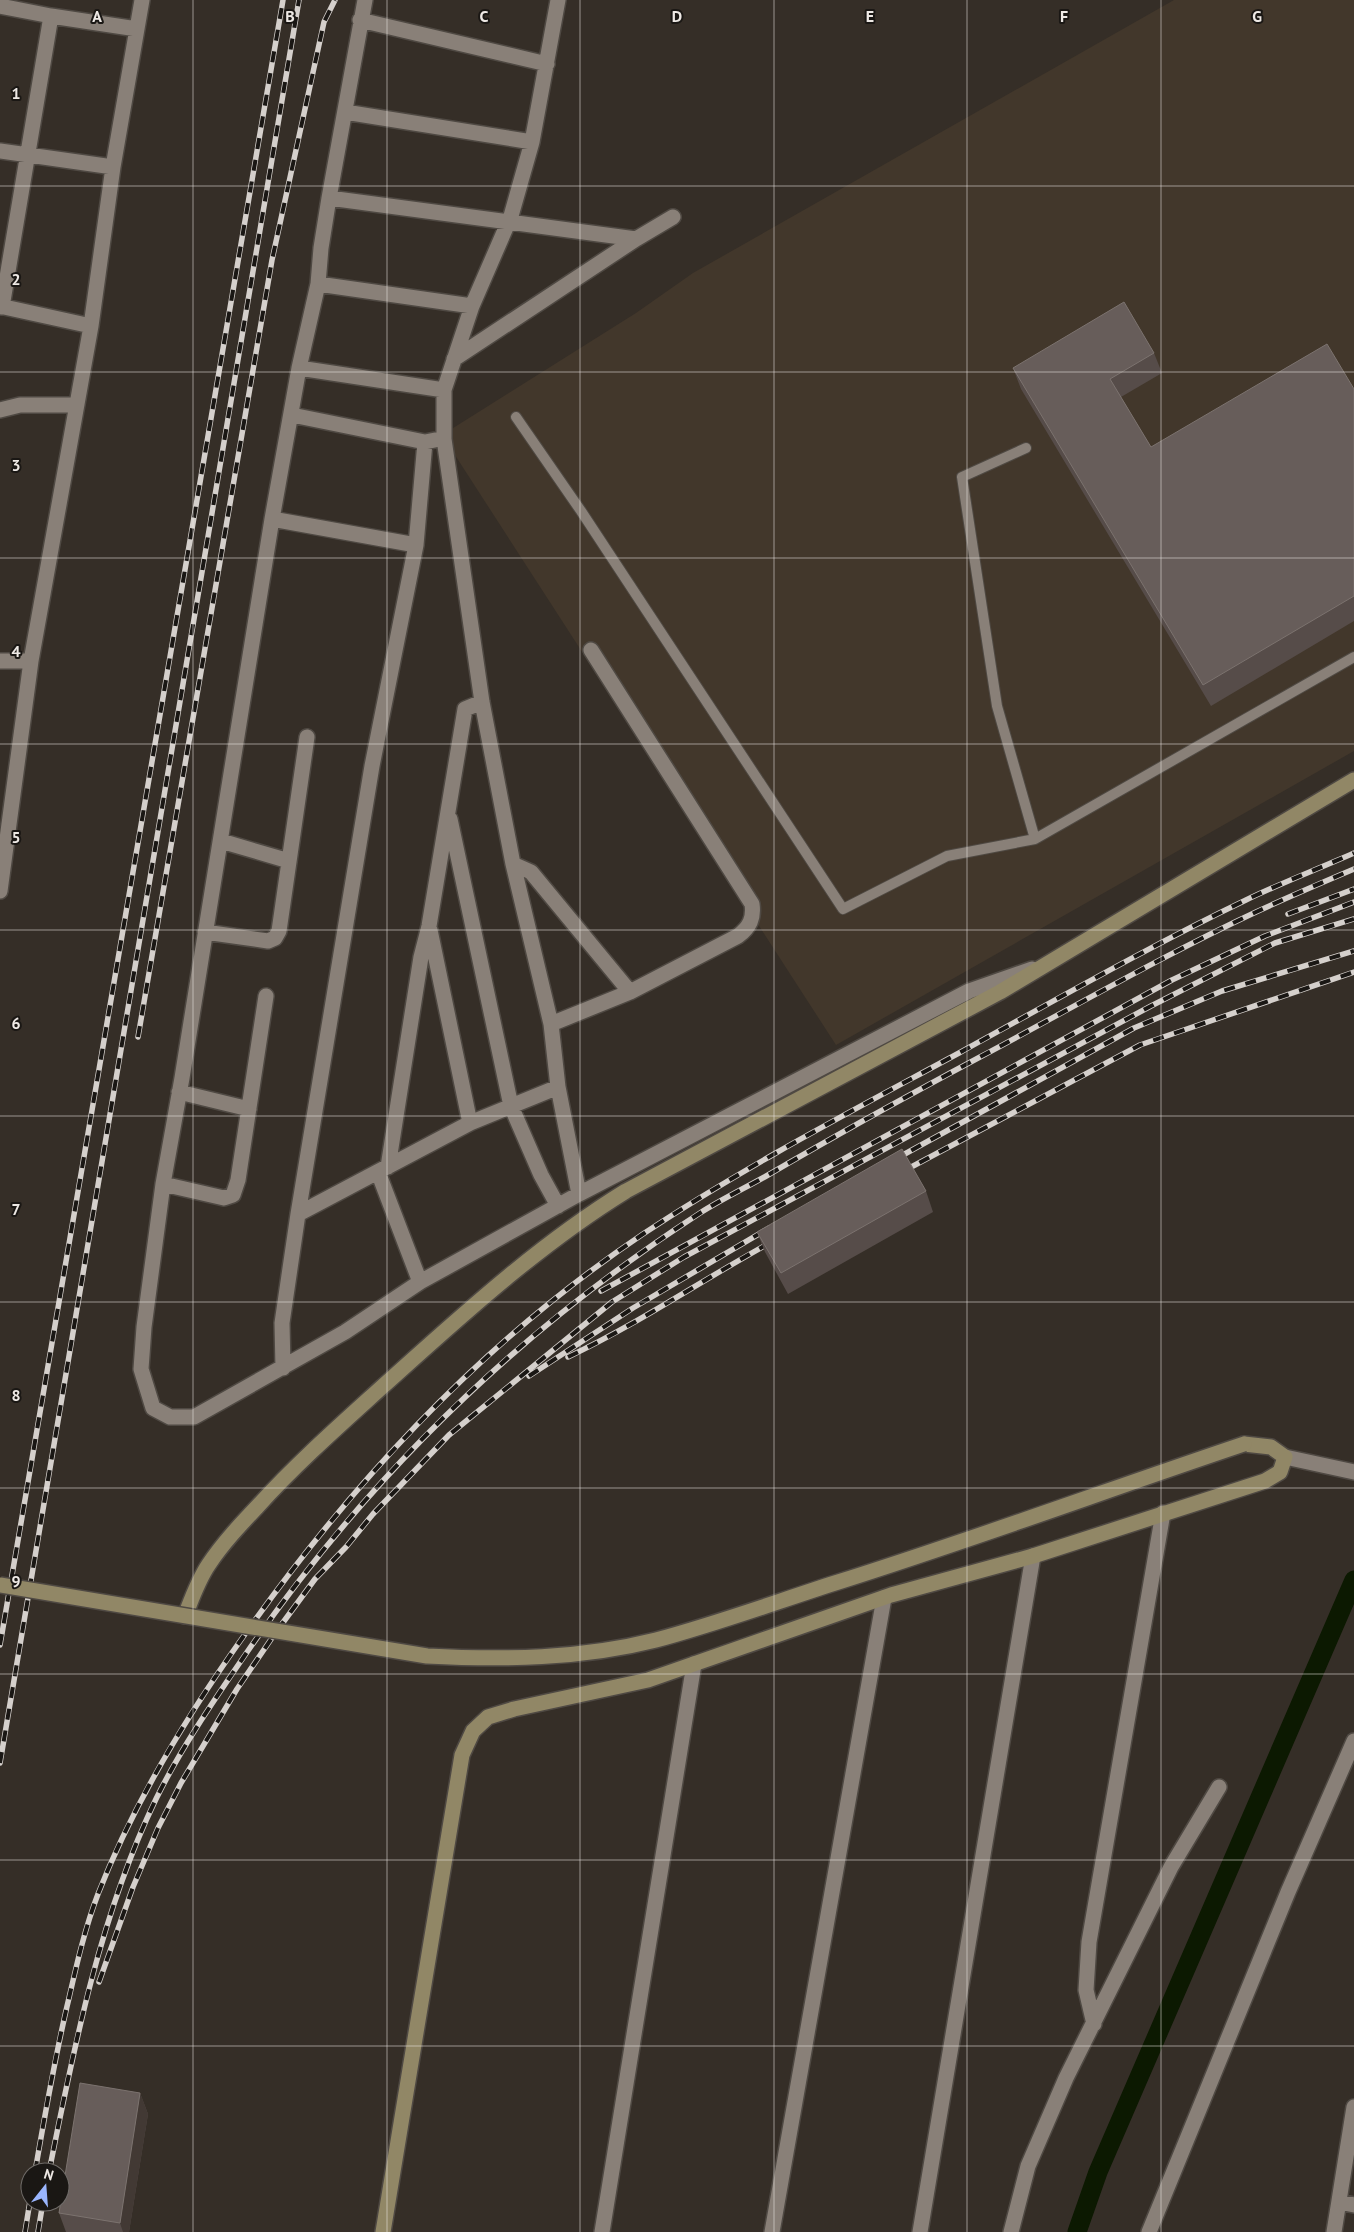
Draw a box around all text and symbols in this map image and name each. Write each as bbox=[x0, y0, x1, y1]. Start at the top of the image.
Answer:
text: A bbox=[92, 6, 102, 26]
text: B bbox=[285, 6, 295, 26]
text: C bbox=[480, 6, 489, 26]
text: D bbox=[672, 6, 682, 26]
text: E bbox=[866, 6, 874, 26]
text: F bbox=[1060, 6, 1068, 26]
text: G bbox=[1252, 6, 1262, 26]
text: 1 bbox=[11, 83, 21, 103]
text: 2 bbox=[11, 269, 21, 289]
text: 3 bbox=[11, 455, 21, 475]
text: 4 bbox=[11, 641, 21, 661]
text: 5 bbox=[11, 827, 21, 847]
text: 6 bbox=[11, 1013, 21, 1033]
text: 7 bbox=[11, 1199, 21, 1219]
text: 8 bbox=[11, 1385, 21, 1405]
text: 9 bbox=[11, 1571, 21, 1591]
north arrow bbox=[20, 2162, 70, 2212]
text: N bbox=[42, 2165, 56, 2185]

